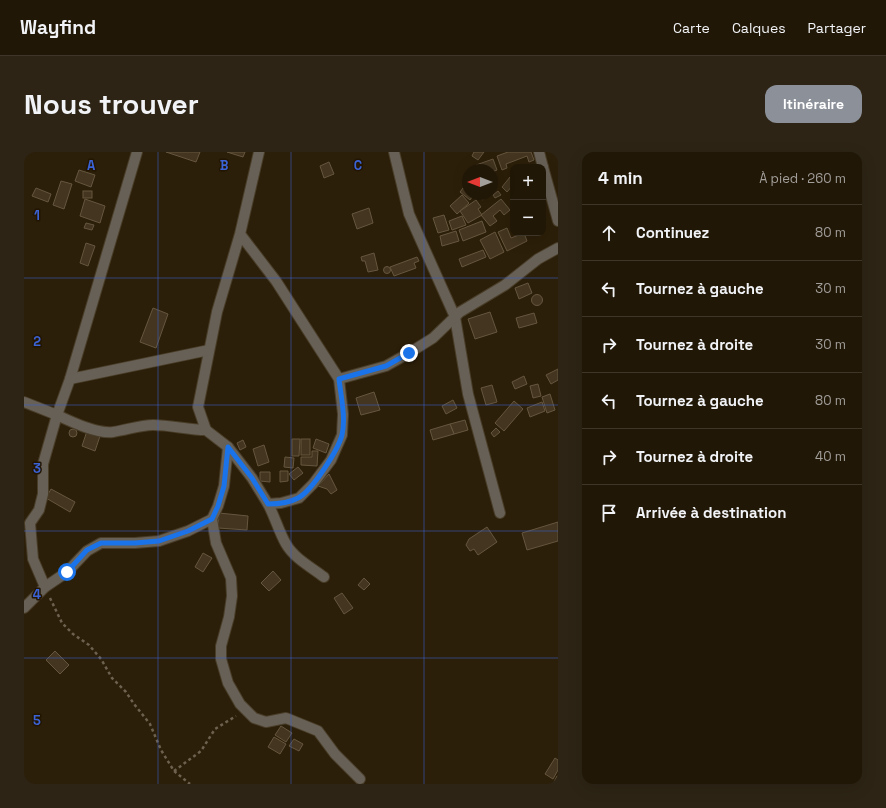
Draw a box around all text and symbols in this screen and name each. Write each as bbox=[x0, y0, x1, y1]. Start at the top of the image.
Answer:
text: Wayfind bbox=[20, 15, 96, 40]
text: Carte bbox=[673, 19, 710, 37]
text: Calques bbox=[732, 19, 786, 37]
text: Partager bbox=[808, 19, 866, 37]
button: Itinéraire bbox=[765, 85, 862, 123]
text: Nous trouver bbox=[24, 86, 199, 122]
text: A bbox=[87, 157, 96, 174]
text: B bbox=[220, 157, 229, 174]
text: C bbox=[354, 157, 362, 174]
north arrow bbox=[462, 164, 498, 200]
map controls bbox=[510, 164, 546, 236]
button: + bbox=[510, 164, 546, 200]
text: 4 min bbox=[598, 167, 643, 189]
text: À pied · 260 m bbox=[759, 170, 846, 187]
button: − bbox=[510, 200, 546, 236]
text: 1 bbox=[34, 207, 40, 224]
icon: ahead bbox=[598, 222, 620, 244]
text: Continuez bbox=[636, 223, 709, 242]
text: 80 m bbox=[815, 224, 846, 241]
icon: left bbox=[598, 278, 620, 300]
text: Tournez à gauche bbox=[636, 279, 764, 298]
text: 30 m bbox=[815, 280, 846, 297]
text: 2 bbox=[33, 333, 41, 350]
icon: right bbox=[598, 334, 620, 356]
text: Tournez à droite bbox=[636, 335, 753, 354]
text: 30 m bbox=[815, 336, 846, 353]
route end bbox=[400, 344, 418, 362]
icon: left bbox=[598, 390, 620, 412]
text: Tournez à gauche bbox=[636, 391, 764, 410]
text: 80 m bbox=[815, 392, 846, 409]
icon: right bbox=[598, 446, 620, 468]
text: Tournez à droite bbox=[636, 447, 753, 466]
text: 40 m bbox=[815, 448, 846, 465]
text: 3 bbox=[33, 460, 41, 477]
icon: arrive bbox=[598, 502, 620, 524]
text: Arrivée à destination bbox=[636, 503, 786, 522]
route start bbox=[58, 563, 76, 581]
text: 4 bbox=[33, 586, 41, 603]
text: 5 bbox=[33, 712, 41, 729]

